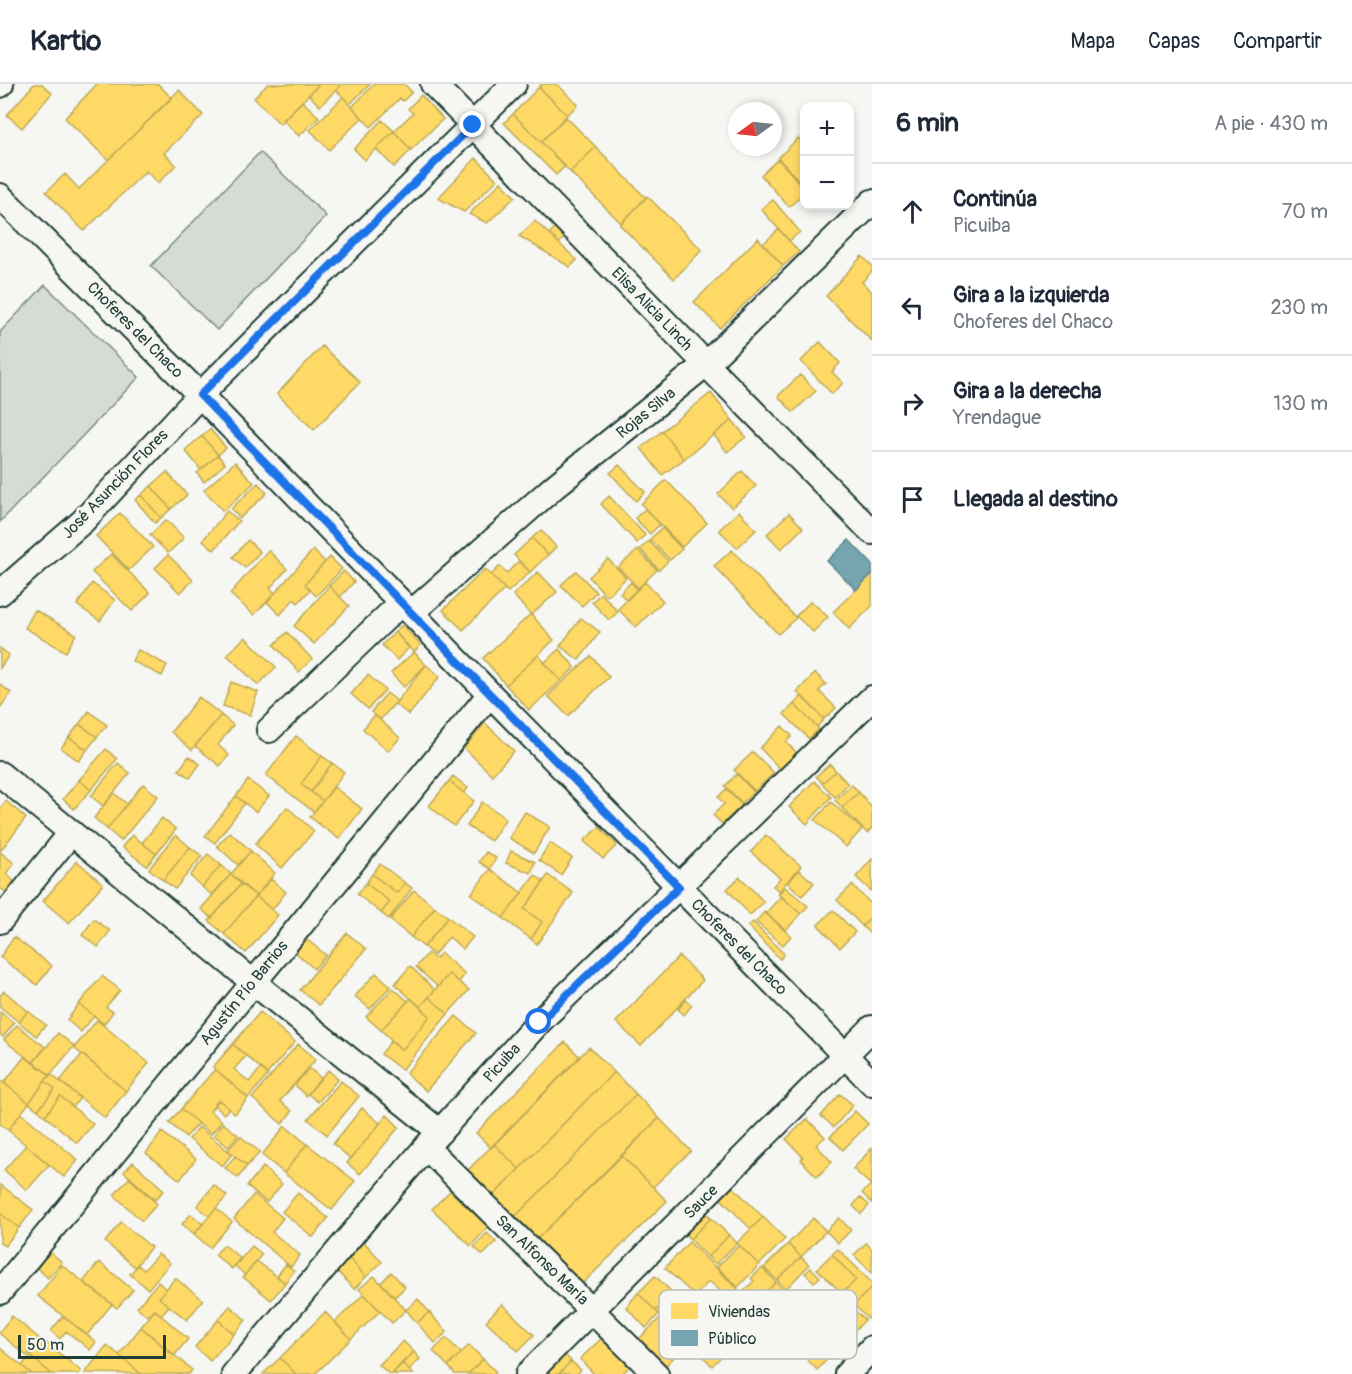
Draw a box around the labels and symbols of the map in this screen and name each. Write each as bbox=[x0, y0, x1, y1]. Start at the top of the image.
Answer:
north arrow bbox=[728, 102, 782, 156]
route end bbox=[459, 111, 485, 137]
street label: Elisa Alicia Linch bbox=[607, 263, 697, 355]
street label: Choferes del Chaco bbox=[83, 278, 188, 383]
street label: Rojas Silva bbox=[612, 383, 680, 443]
street label: José Asunción Flores bbox=[58, 425, 172, 543]
street label: Choferes del Chaco bbox=[687, 895, 792, 1000]
street label: Agustín Pío Barrios bbox=[196, 937, 292, 1049]
route start bbox=[525, 1008, 551, 1034]
street label: Picuiba bbox=[479, 1039, 525, 1087]
street label: Sauce bbox=[680, 1181, 722, 1223]
street label: San Alfonso María bbox=[491, 1211, 593, 1309]
legend bbox=[659, 1290, 857, 1359]
text: Viviendas bbox=[708, 1302, 770, 1322]
text: Público bbox=[708, 1329, 757, 1349]
scale bar bbox=[18, 1332, 166, 1360]

